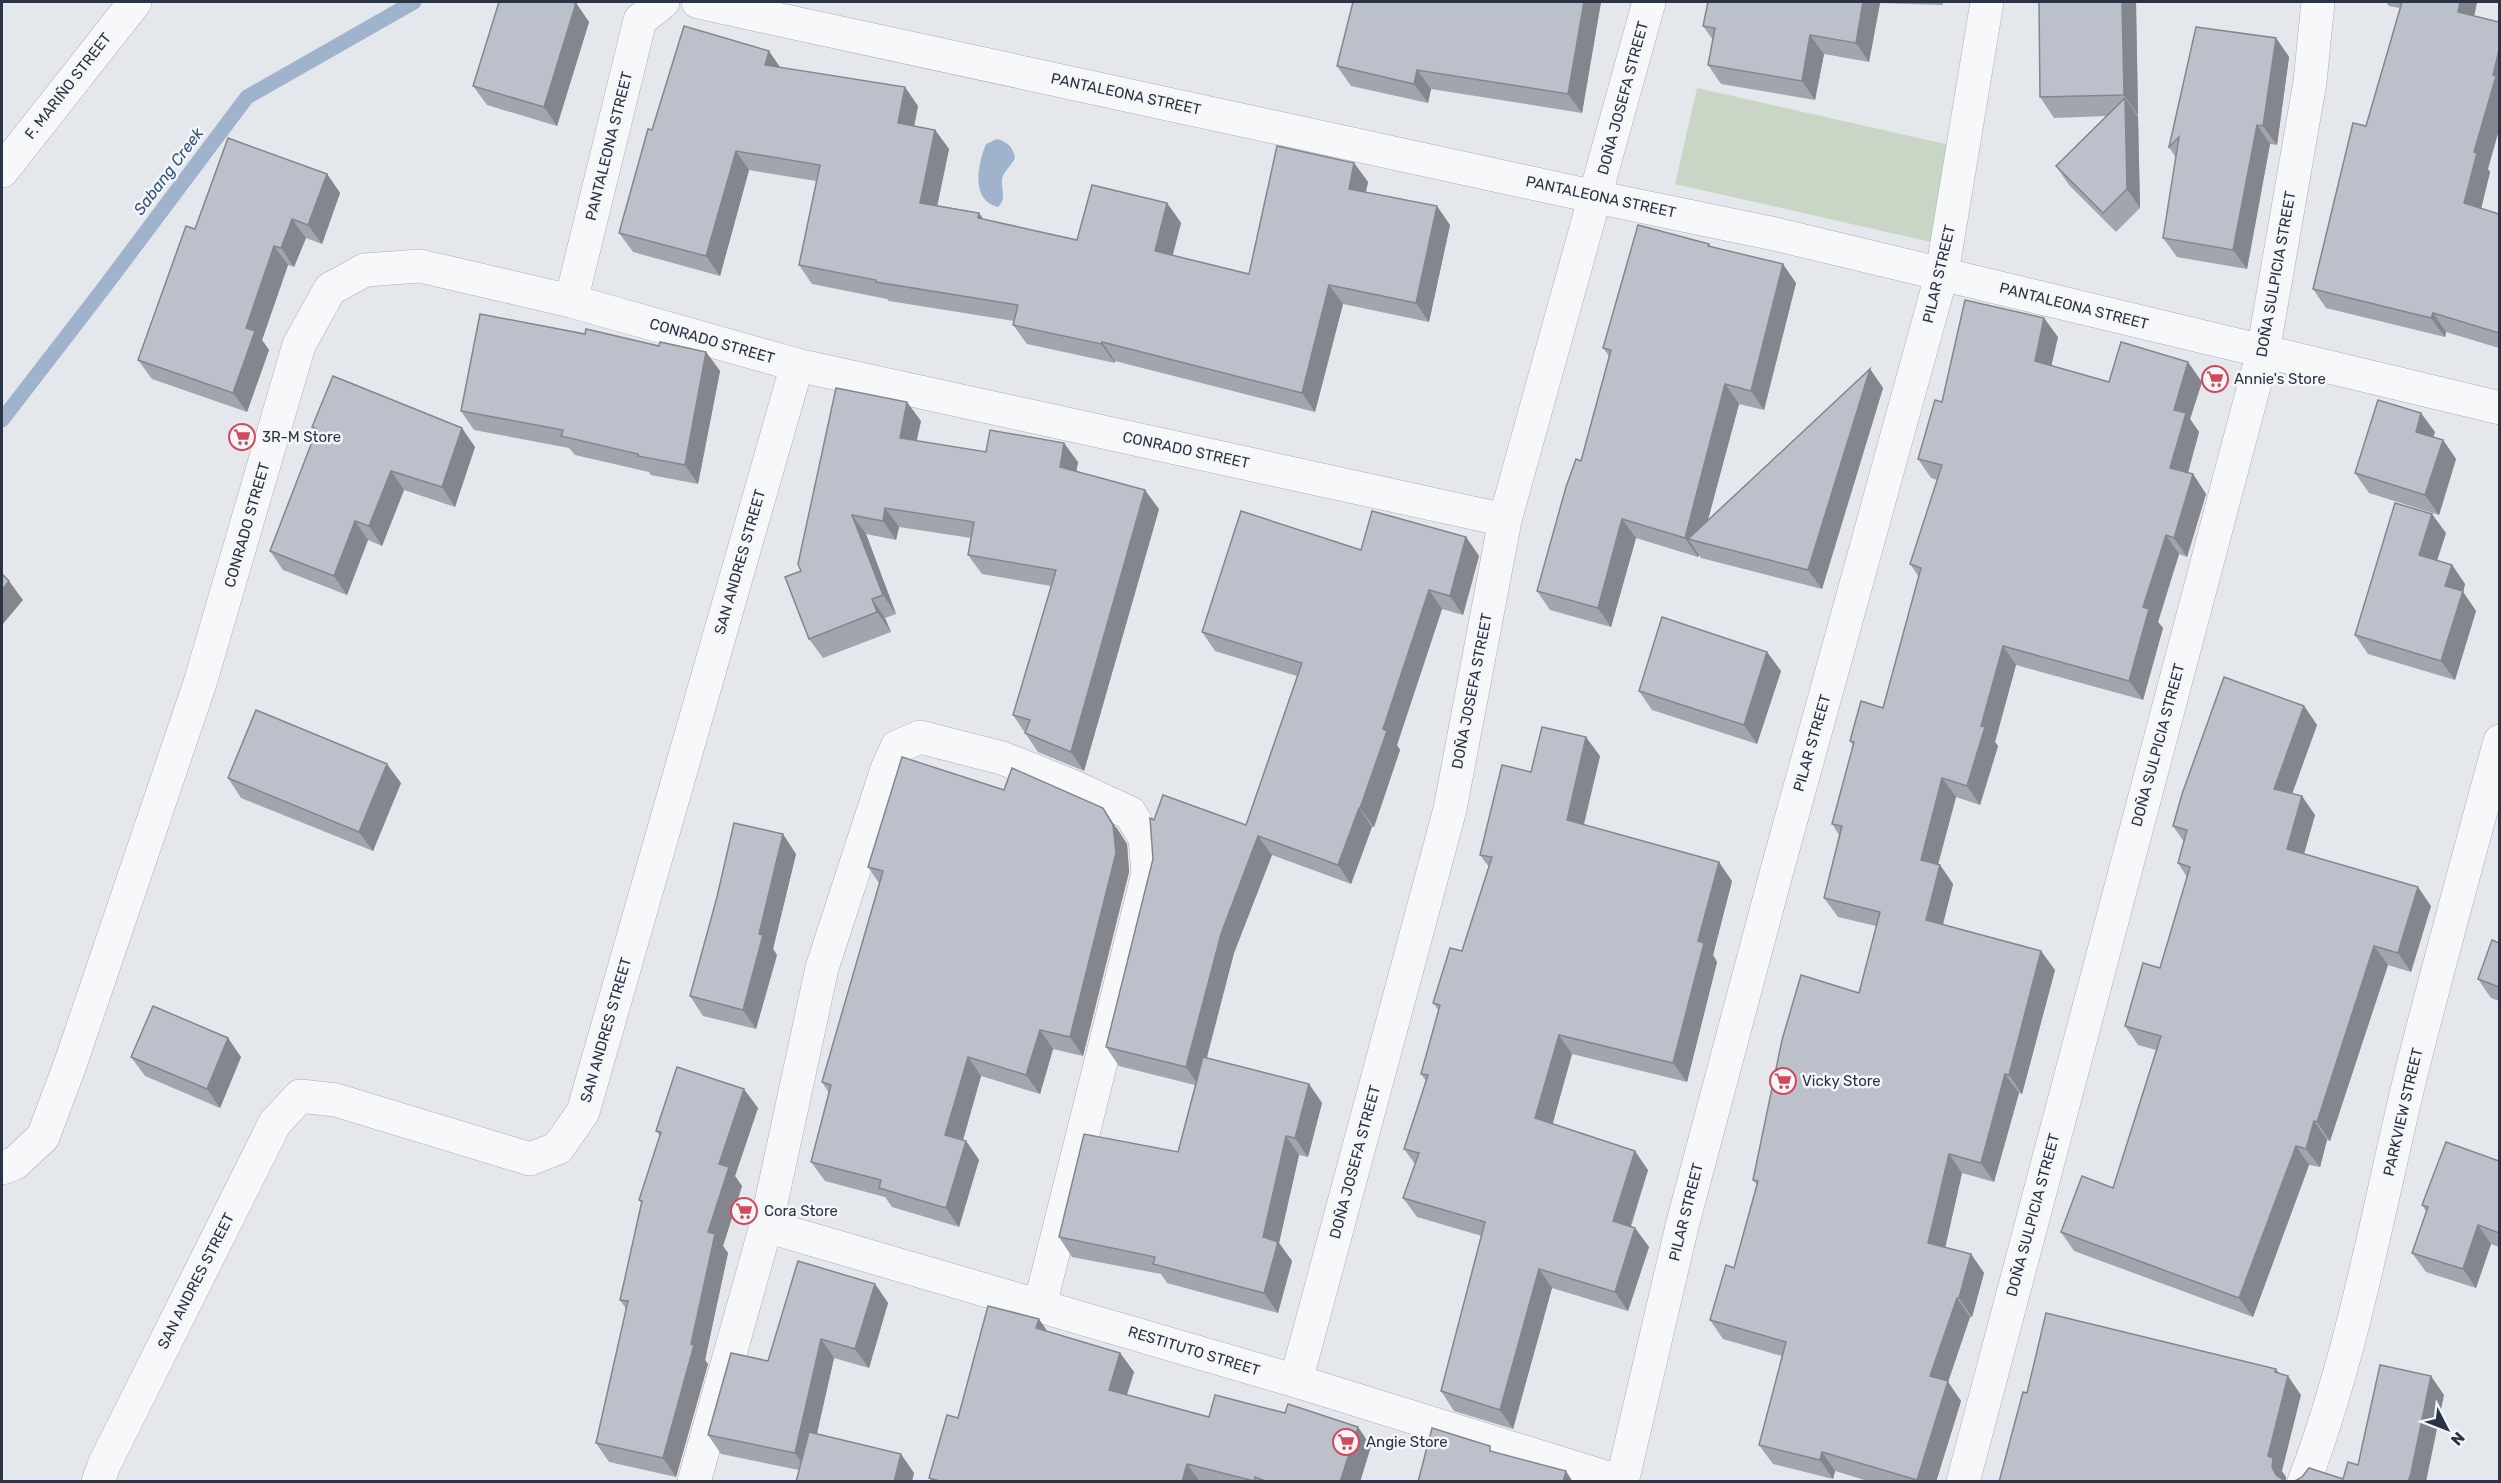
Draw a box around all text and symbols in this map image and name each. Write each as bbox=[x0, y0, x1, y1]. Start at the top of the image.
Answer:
street label: DOÑA JOSEFA STREET bbox=[1594, 19, 1652, 177]
street label: F. MARIÑO STREET bbox=[21, 29, 115, 143]
street label: PANTALEONA STREET bbox=[582, 69, 636, 222]
street label: PANTALEONA STREET bbox=[1049, 69, 1203, 119]
water label: Sabang Creek bbox=[129, 123, 208, 219]
street label: PANTALEONA STREET bbox=[1524, 172, 1678, 222]
street label: DOÑA SULPICIA STREET bbox=[2253, 189, 2300, 358]
street label: PILAR STREET bbox=[1919, 223, 1959, 325]
street label: PANTALEONA STREET bbox=[1998, 279, 2151, 333]
street label: CONRADO STREET bbox=[647, 315, 777, 368]
supermarket icon: Annie's Store bbox=[2200, 364, 2230, 394]
place label: Annie's Store bbox=[2234, 370, 2326, 388]
supermarket icon: 3R-M Store bbox=[227, 422, 257, 452]
place label: 3R-M Store bbox=[262, 428, 341, 446]
street label: CONRADO STREET bbox=[1121, 428, 1251, 472]
street label: CONRADO STREET bbox=[221, 460, 274, 590]
street label: SAN ANDRES STREET bbox=[711, 487, 769, 637]
street label: DOÑA JOSEFA STREET bbox=[1448, 611, 1496, 770]
street label: DOÑA SULPICIA STREET bbox=[2128, 661, 2189, 829]
street label: PILAR STREET bbox=[1790, 692, 1835, 794]
street label: SAN ANDRES STREET bbox=[577, 955, 635, 1105]
street label: PARKVIEW STREET bbox=[2379, 1046, 2427, 1178]
supermarket icon: Vicky Store bbox=[1768, 1066, 1798, 1096]
place label: Vicky Store bbox=[1802, 1072, 1881, 1090]
street label: DOÑA JOSEFA STREET bbox=[1326, 1083, 1384, 1241]
street label: DOÑA SULPICIA STREET bbox=[2003, 1131, 2064, 1299]
street label: PILAR STREET bbox=[1665, 1161, 1707, 1263]
supermarket icon: Cora Store bbox=[729, 1196, 759, 1226]
place label: Cora Store bbox=[764, 1202, 838, 1220]
street label: SAN ANDRES STREET bbox=[154, 1210, 238, 1352]
street label: RESTITUTO STREET bbox=[1126, 1322, 1262, 1380]
north arrow bbox=[2417, 1399, 2477, 1459]
supermarket icon: Angie Store bbox=[1331, 1427, 1361, 1457]
text: N bbox=[2447, 1428, 2469, 1449]
place label: Angie Store bbox=[1366, 1433, 1448, 1451]

